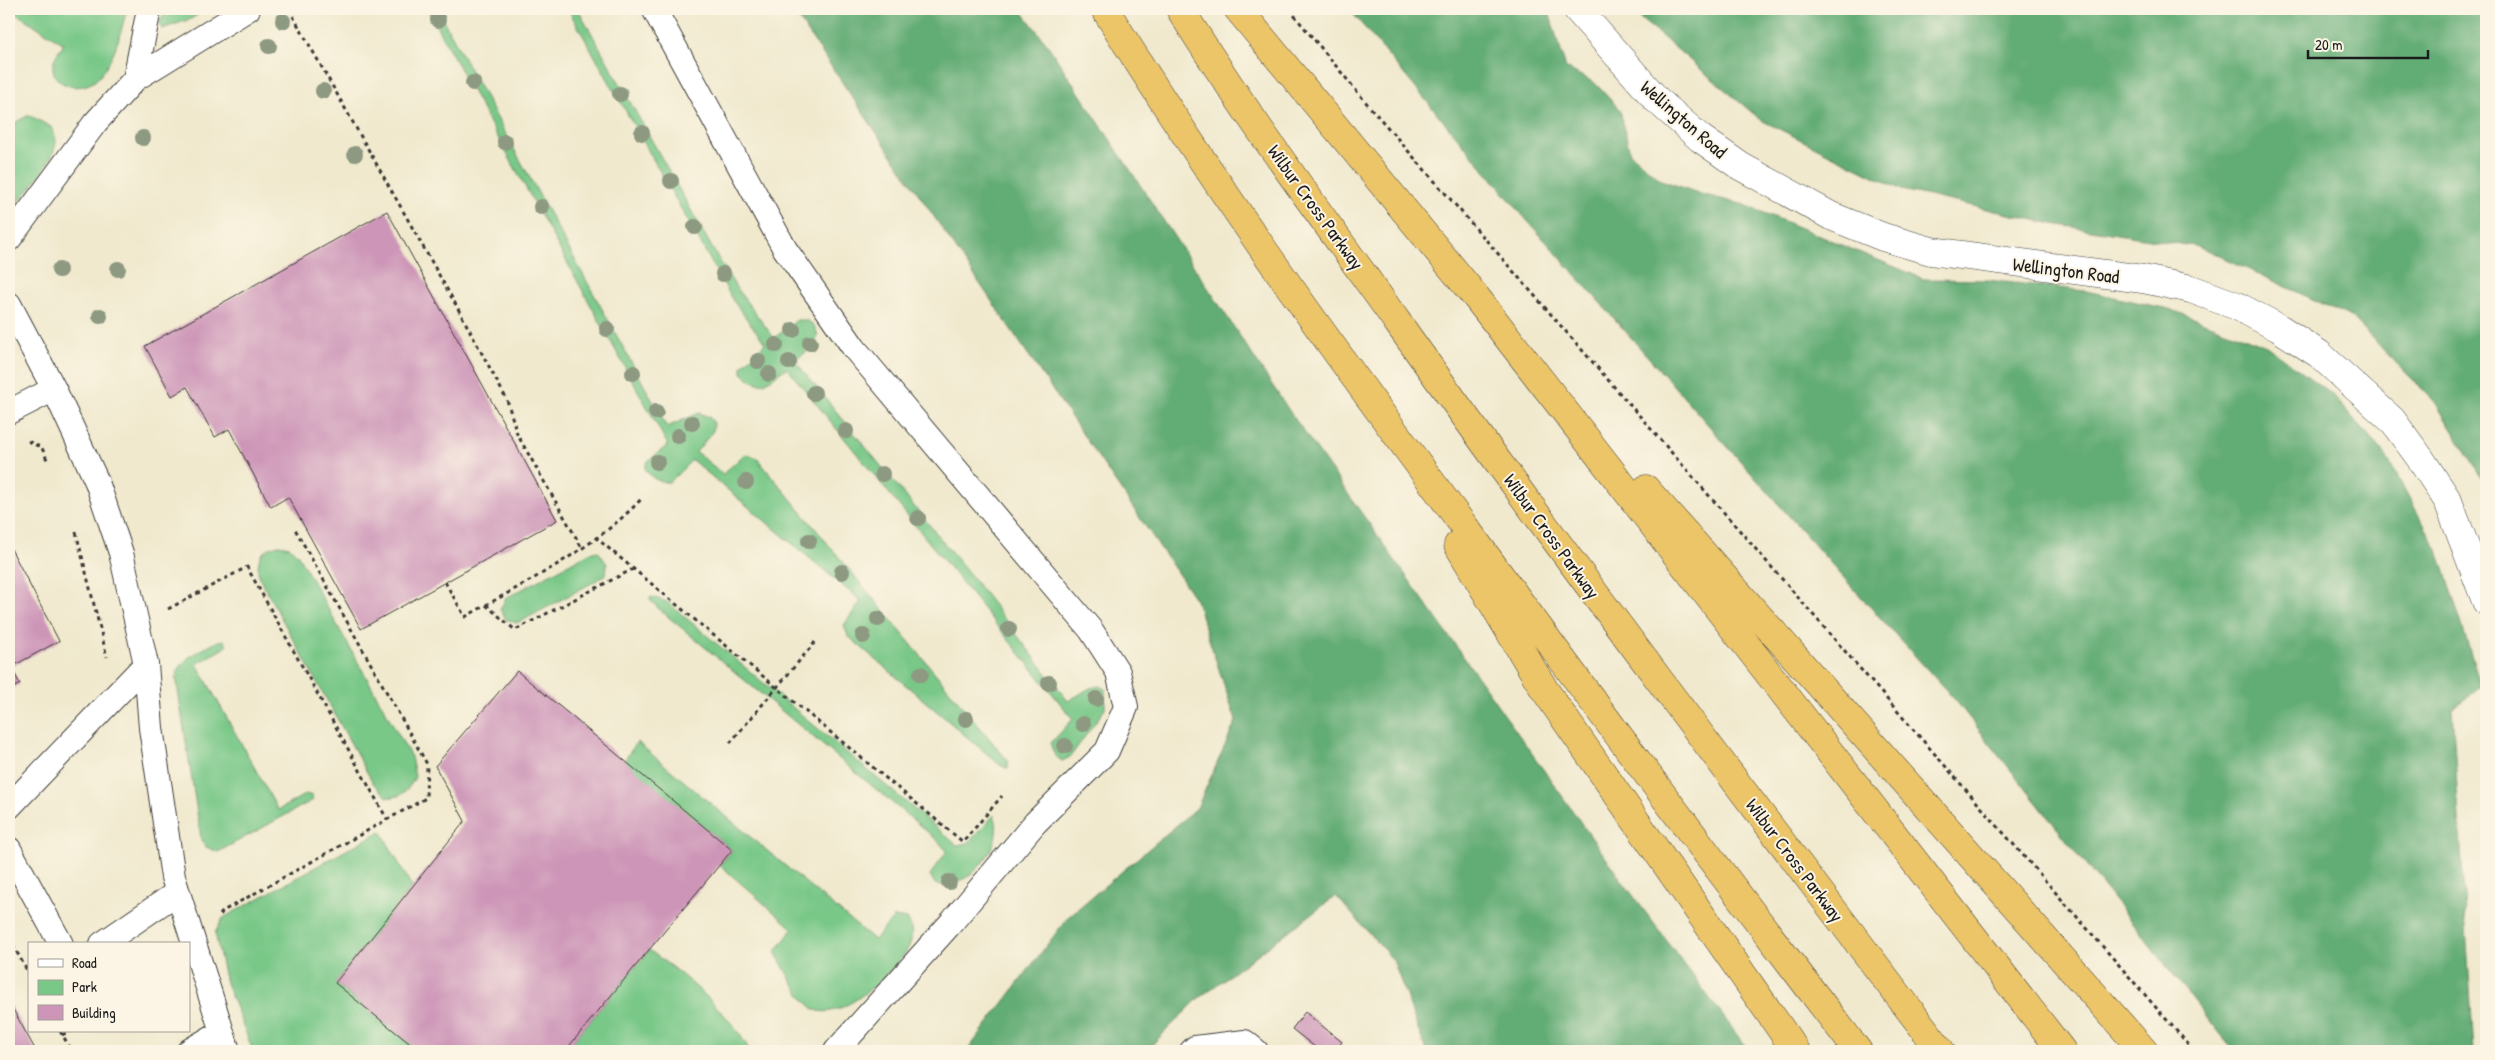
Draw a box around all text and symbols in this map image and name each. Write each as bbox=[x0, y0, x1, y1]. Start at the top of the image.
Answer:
scale bar bbox=[2308, 28, 2428, 60]
text: 20 m bbox=[2315, 34, 2342, 55]
street label: Wellington Road bbox=[1635, 74, 1733, 164]
street label: Wilbur Cross Parkway bbox=[1262, 139, 1370, 275]
street label: Wellington Road bbox=[2011, 251, 2121, 289]
street label: Wilbur Cross Parkway bbox=[1498, 468, 1606, 604]
street label: Wilbur Cross Parkway bbox=[1740, 793, 1850, 927]
legend bbox=[28, 942, 190, 1032]
text: Road bbox=[72, 952, 97, 973]
text: Park bbox=[72, 976, 97, 997]
text: Building bbox=[72, 1002, 116, 1023]

